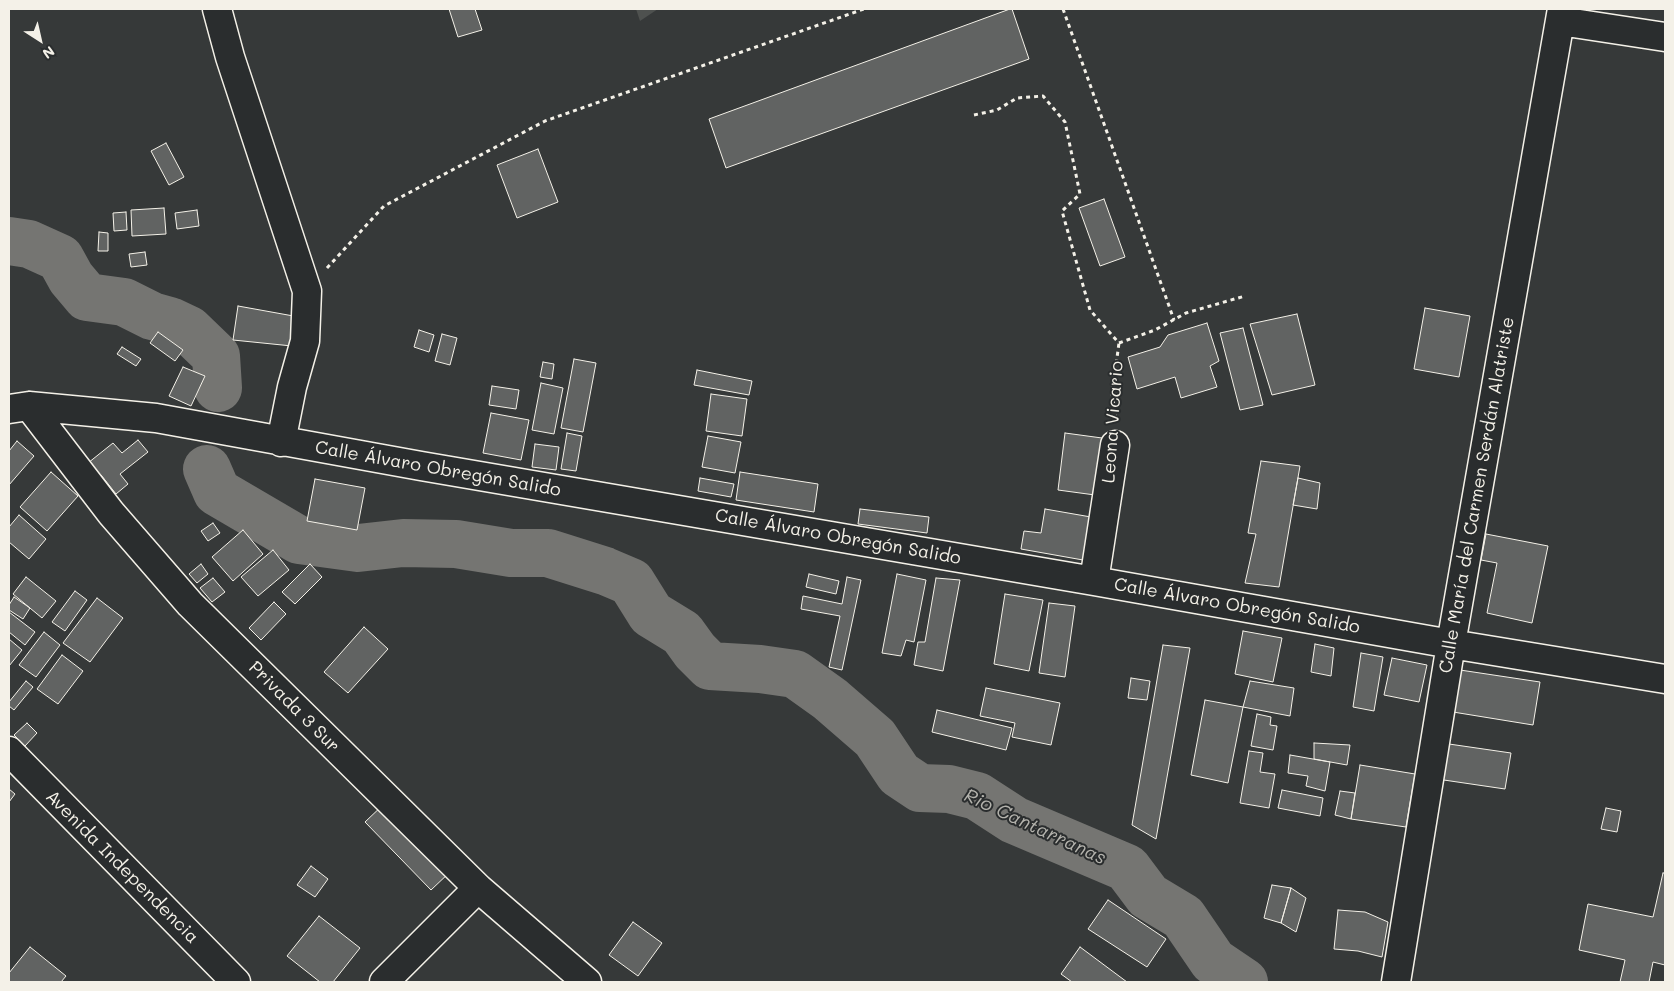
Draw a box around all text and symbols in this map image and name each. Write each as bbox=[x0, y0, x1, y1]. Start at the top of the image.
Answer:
north arrow bbox=[15, 15, 65, 65]
text: N bbox=[39, 42, 59, 64]
street label: Calle María del Carmen Serdán Alatriste bbox=[1435, 315, 1519, 675]
street label: Leona Vicario bbox=[1098, 360, 1128, 484]
street label: Calle Álvaro Obregón Salido bbox=[313, 437, 563, 501]
street label: Calle Álvaro Obregón Salido bbox=[713, 505, 963, 569]
street label: Calle Álvaro Obregón Salido bbox=[1112, 574, 1362, 638]
street label: Privada 3 Sur bbox=[244, 657, 344, 757]
water label: Rio Cantarranas bbox=[960, 784, 1110, 870]
street label: Avenida Independencia bbox=[41, 786, 203, 948]

